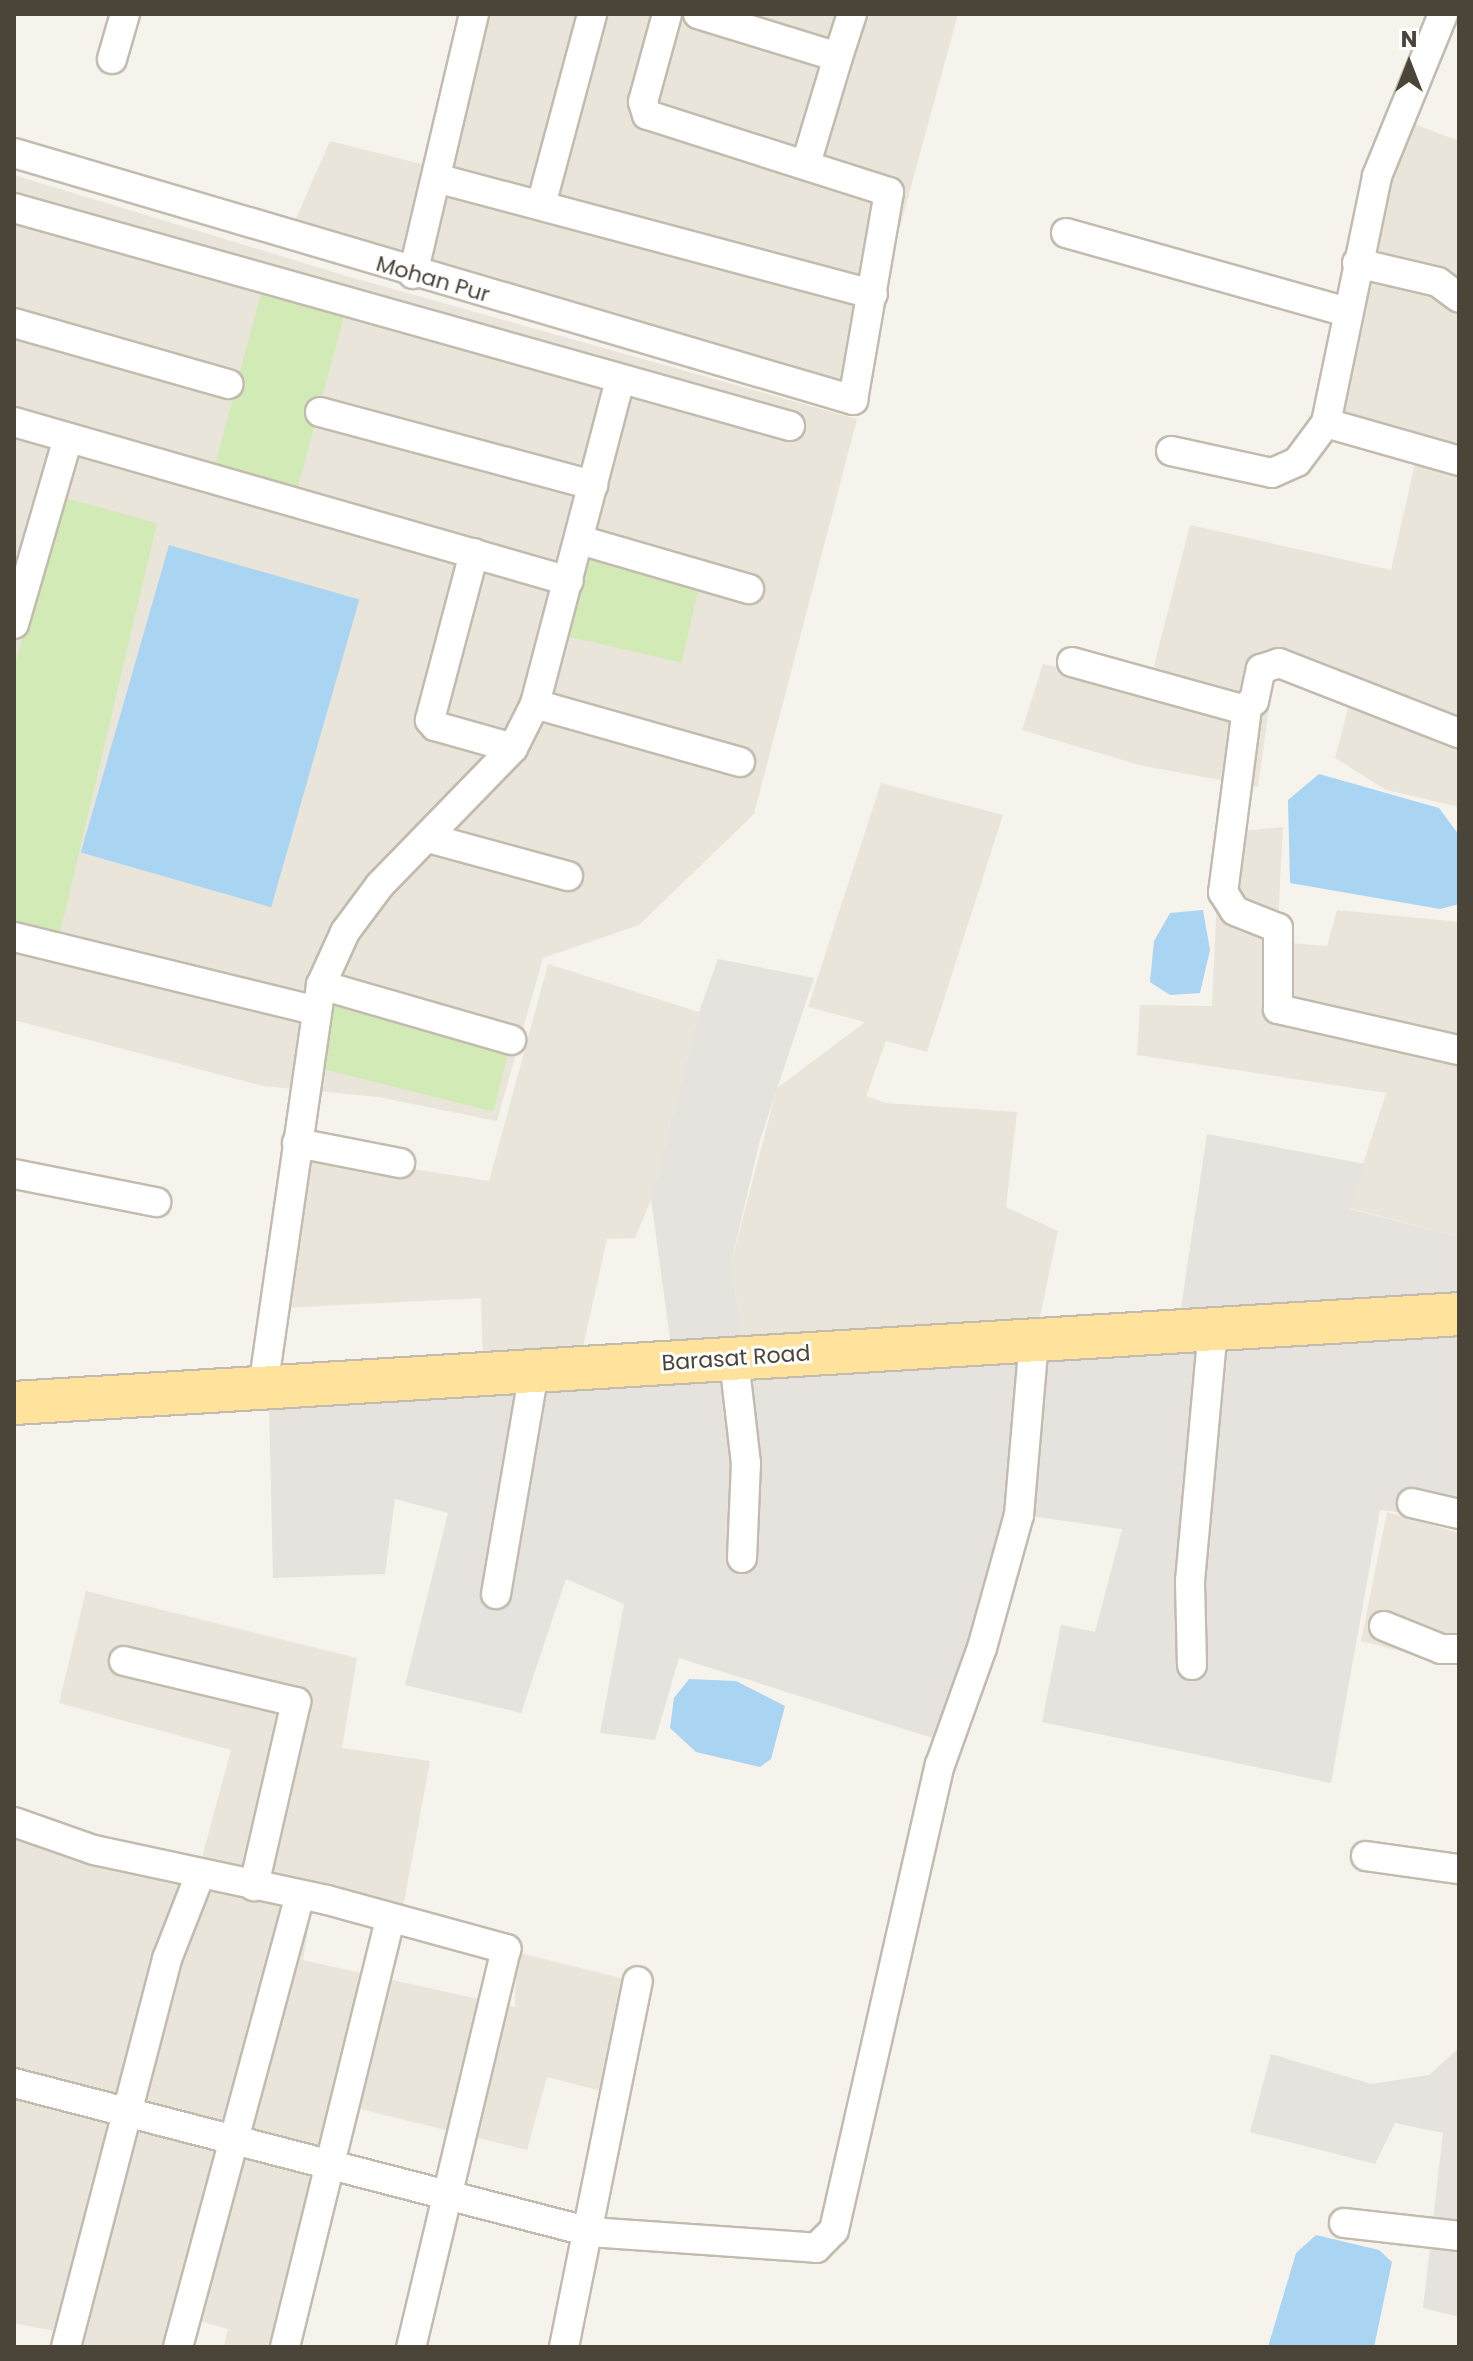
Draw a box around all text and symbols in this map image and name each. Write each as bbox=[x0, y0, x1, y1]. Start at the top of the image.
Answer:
north arrow bbox=[1369, 24, 1449, 104]
text: N bbox=[1401, 24, 1417, 55]
street label: Mohan Pur bbox=[373, 250, 493, 308]
street label: Barasat Road bbox=[661, 1340, 811, 1376]

